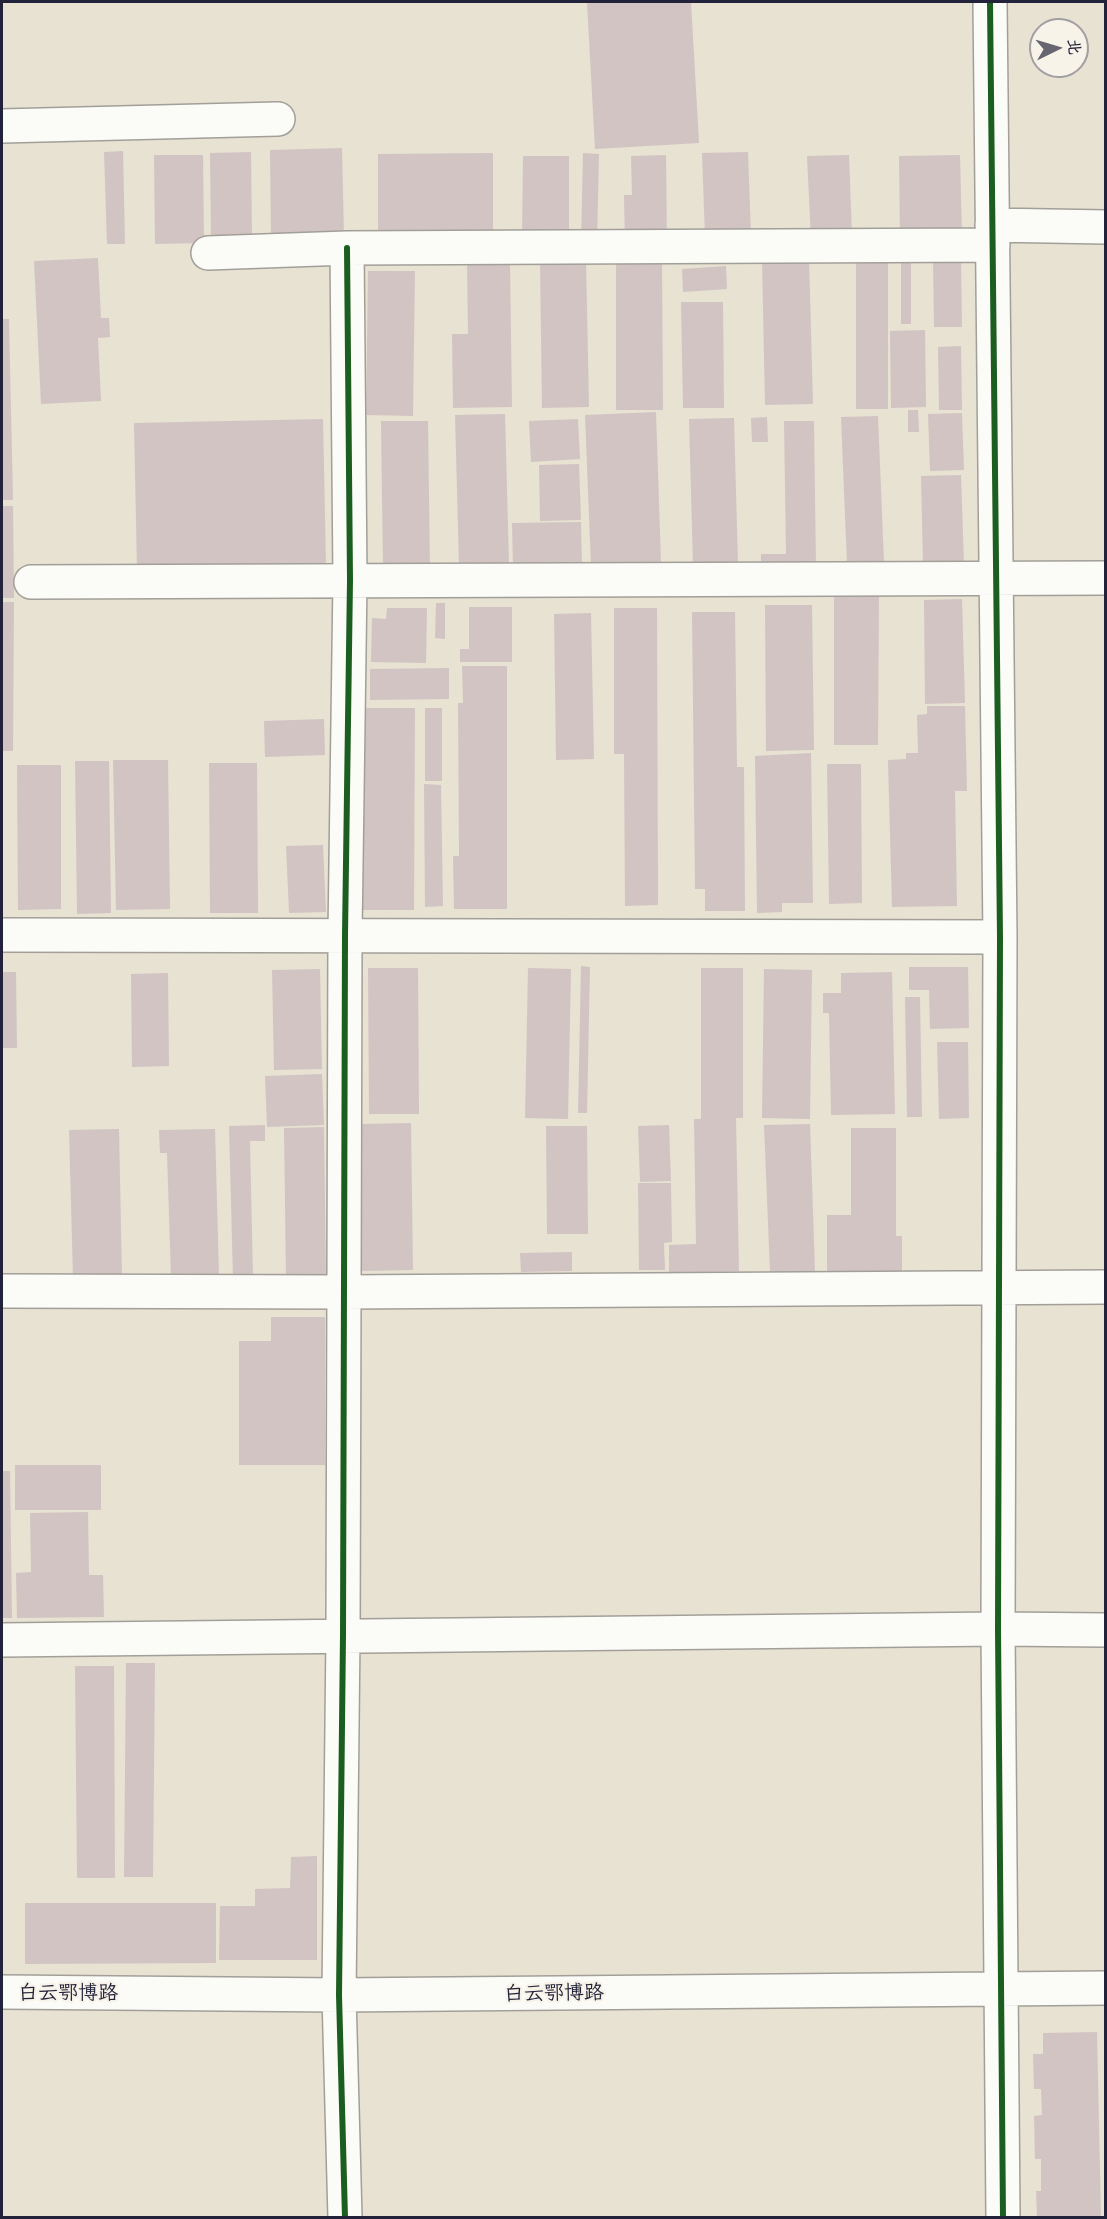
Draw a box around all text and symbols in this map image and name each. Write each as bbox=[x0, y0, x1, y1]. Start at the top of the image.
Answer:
north arrow bbox=[1029, 18, 1089, 78]
text: 北 bbox=[1064, 38, 1087, 55]
street label: 白云鄂博路 bbox=[504, 1980, 604, 2006]
street label: 白云鄂博路 bbox=[18, 1981, 118, 2005]

